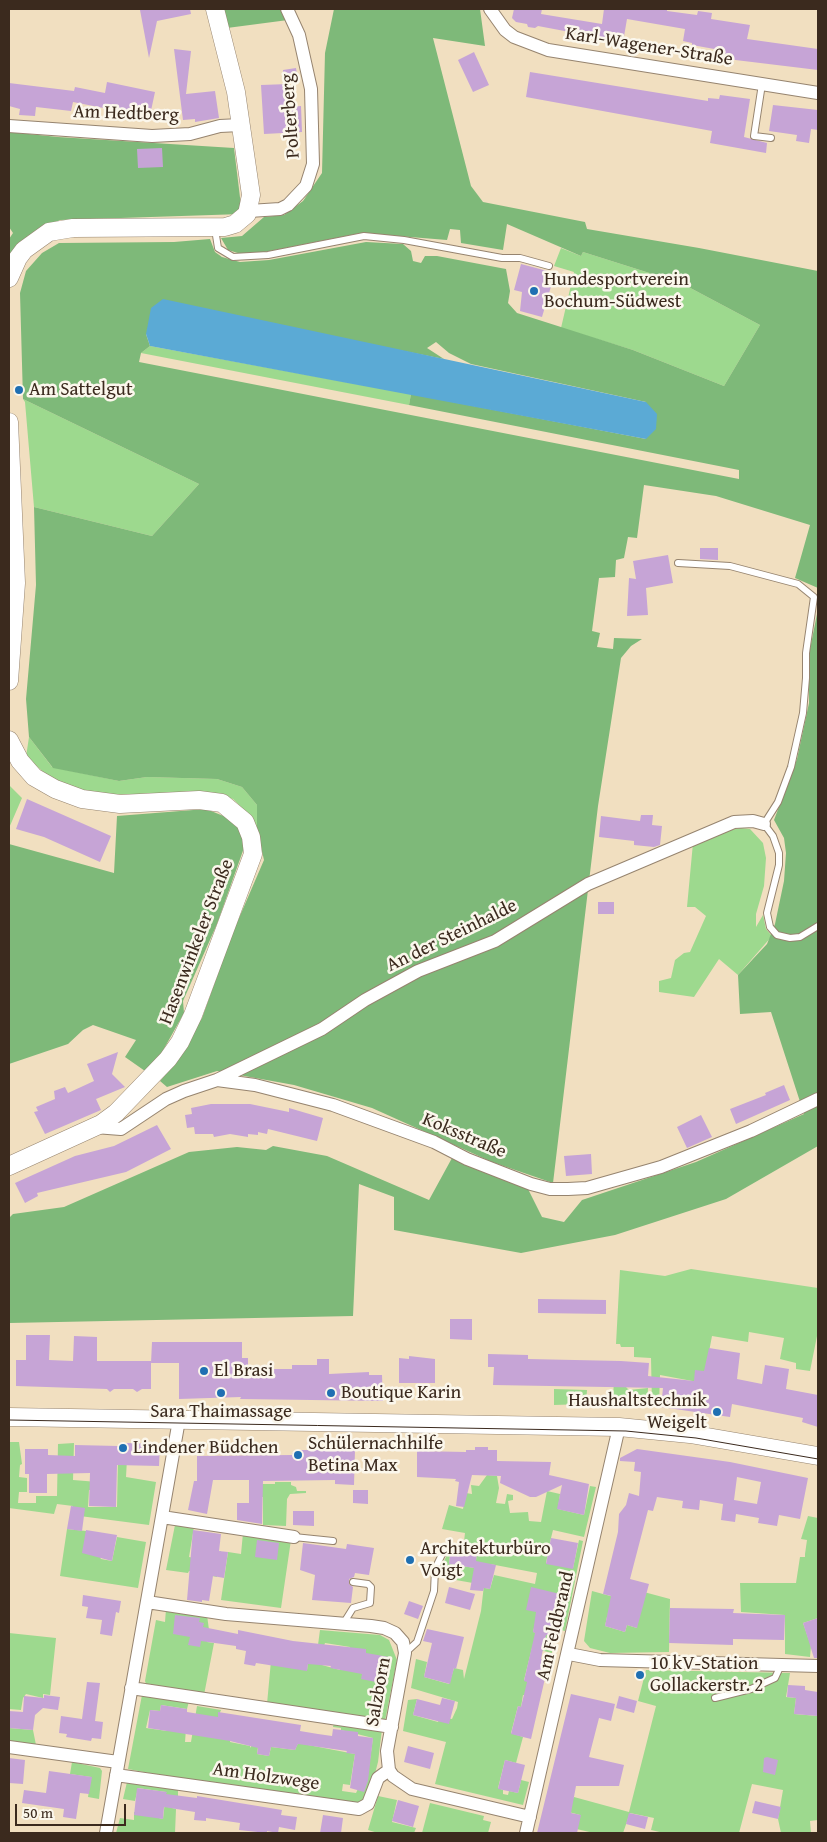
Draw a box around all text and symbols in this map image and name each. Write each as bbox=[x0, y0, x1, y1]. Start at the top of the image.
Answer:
street label: Karl-Wagener-Straße bbox=[564, 23, 734, 71]
street label: Polterberg bbox=[277, 73, 305, 159]
street label: Am Hedtberg bbox=[73, 101, 179, 127]
place label: Hundesportverein Bochum-Südwest bbox=[544, 269, 689, 313]
marker: Hundesportverein Bochum-Südwest bbox=[528, 285, 540, 297]
place label: Am Sattelgut bbox=[29, 379, 133, 401]
marker: Am Sattelgut bbox=[13, 384, 25, 396]
street label: Hasenwinkeler Straße bbox=[155, 856, 239, 1028]
street label: An der Steinhalde bbox=[383, 895, 521, 977]
street label: Koksstraße bbox=[419, 1108, 509, 1164]
place label: El Brasi bbox=[214, 1360, 273, 1382]
marker: El Brasi bbox=[198, 1365, 210, 1377]
place label: Boutique Karin bbox=[341, 1382, 461, 1404]
marker: Sara Thaimassage bbox=[215, 1387, 227, 1399]
marker: Boutique Karin bbox=[325, 1387, 337, 1399]
place label: Haushaltstechnik Weigelt bbox=[568, 1390, 707, 1434]
place label: Sara Thaimassage bbox=[150, 1401, 292, 1423]
marker: Haushaltstechnik Weigelt bbox=[711, 1406, 723, 1418]
place label: Schülernachhilfe Betina Max bbox=[308, 1433, 443, 1477]
place label: Lindener Büdchen bbox=[133, 1437, 278, 1459]
marker: Lindener Büdchen bbox=[117, 1442, 129, 1454]
marker: Schülernachhilfe Betina Max bbox=[292, 1449, 304, 1461]
place label: Architekturbüro Voigt bbox=[420, 1538, 551, 1582]
marker: Architekturbüro Voigt bbox=[404, 1554, 416, 1566]
street label: Am Feldbrand bbox=[532, 1569, 580, 1683]
place label: 10 kV-Station Gollackerstr. 2 bbox=[650, 1653, 763, 1697]
street label: Salzborn bbox=[362, 1656, 396, 1728]
marker: 10 kV-Station Gollackerstr. 2 bbox=[634, 1669, 646, 1681]
street label: Am Holzwege bbox=[211, 1758, 321, 1796]
scale bar bbox=[18, 1794, 129, 1826]
text: 50 m bbox=[23, 1802, 53, 1823]

